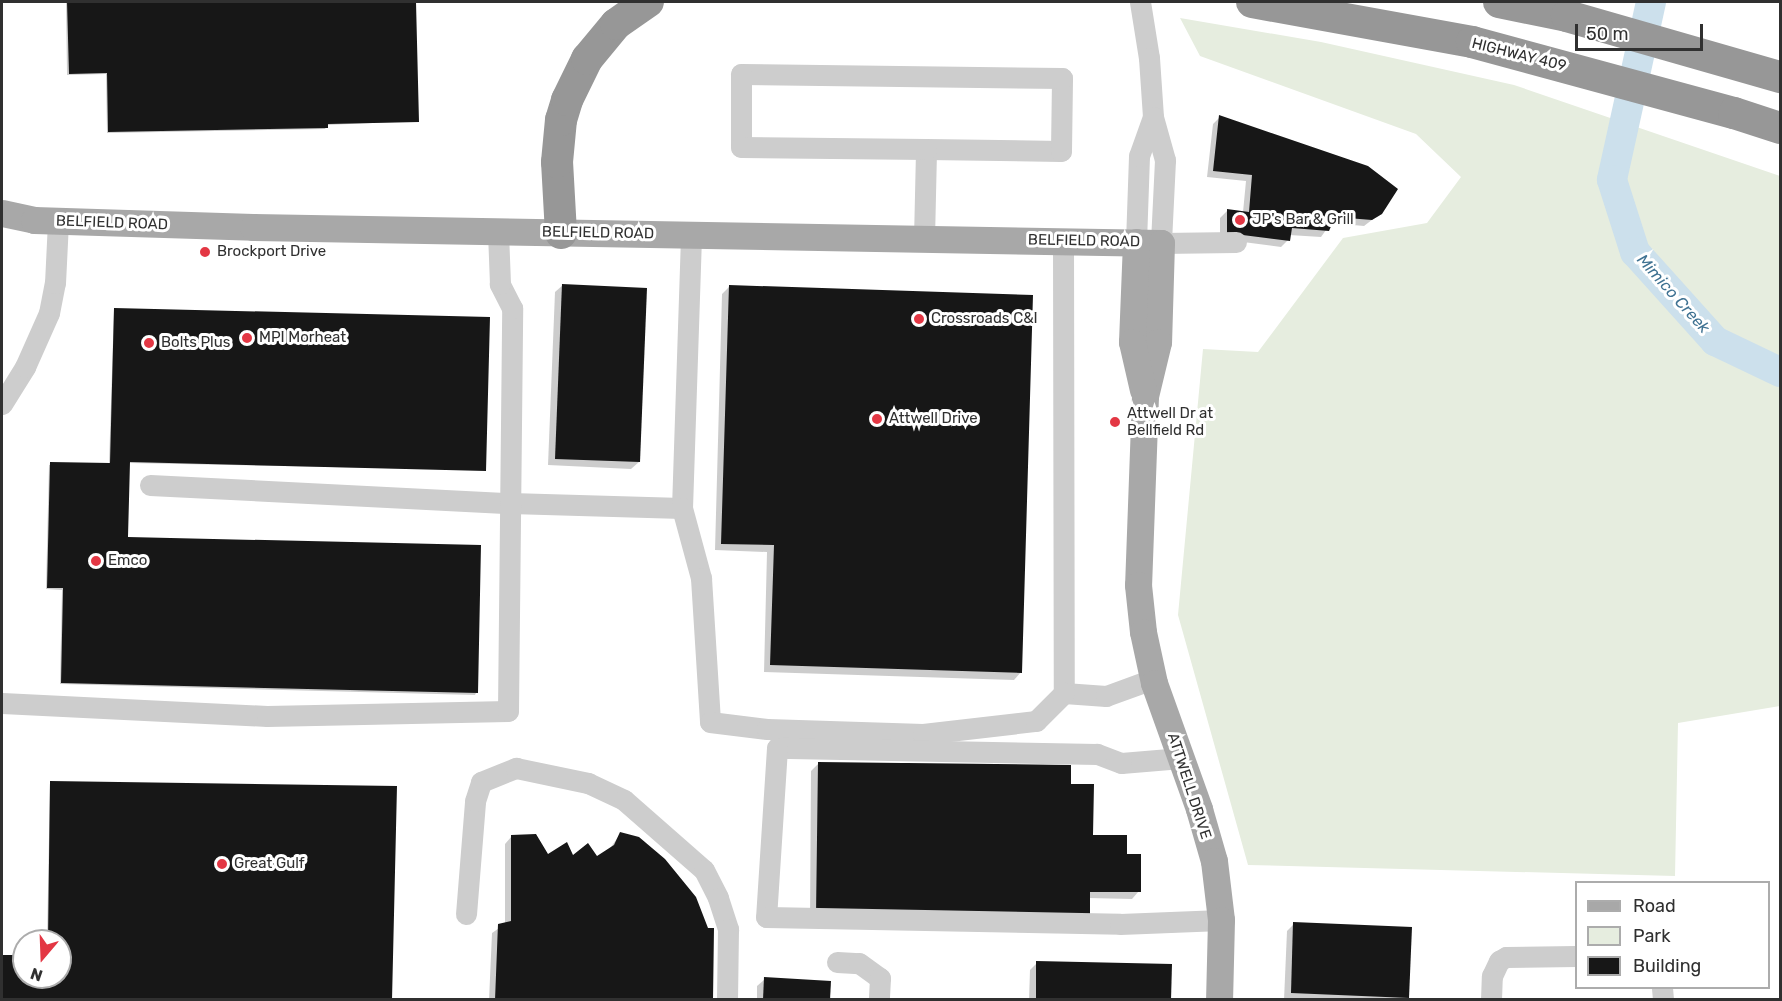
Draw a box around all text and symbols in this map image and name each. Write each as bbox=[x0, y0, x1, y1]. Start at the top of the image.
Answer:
scale bar bbox=[1578, 12, 1706, 50]
text: 50 m bbox=[1586, 23, 1629, 45]
street label: HIGHWAY 409 bbox=[1470, 34, 1568, 76]
place label: JP's Bar & Grill bbox=[1252, 211, 1354, 229]
street label: BELFIELD ROAD bbox=[56, 212, 168, 234]
marker: JP's Bar & Grill bbox=[1233, 213, 1247, 227]
street label: BELFIELD ROAD bbox=[542, 223, 654, 243]
street label: BELFIELD ROAD bbox=[1028, 231, 1140, 251]
place label: Brockport Drive bbox=[217, 243, 326, 261]
marker: Brockport Drive bbox=[198, 245, 212, 259]
water label: Mimico Creek bbox=[1633, 251, 1713, 337]
place label: Crossroads C&I bbox=[931, 310, 1038, 328]
marker: Crossroads C&I bbox=[912, 312, 926, 326]
place label: MPI Morheat bbox=[259, 329, 346, 347]
marker: MPI Morheat bbox=[240, 331, 254, 345]
place label: Bolts Plus bbox=[161, 334, 230, 352]
marker: Bolts Plus bbox=[142, 336, 156, 350]
place label: Attwell Dr at Bellfield Rd bbox=[1127, 404, 1213, 439]
place label: Attwell Drive bbox=[889, 410, 978, 428]
marker: Attwell Drive bbox=[870, 412, 884, 426]
marker: Attwell Dr at Bellfield Rd bbox=[1108, 415, 1122, 429]
place label: Emco bbox=[108, 552, 147, 570]
marker: Emco bbox=[89, 554, 103, 568]
street label: ATTWELL DRIVE bbox=[1163, 730, 1215, 842]
place label: Great Gulf bbox=[234, 855, 305, 873]
marker: Great Gulf bbox=[215, 857, 229, 871]
legend bbox=[1575, 881, 1770, 989]
text: Road bbox=[1633, 895, 1676, 917]
text: Park bbox=[1633, 925, 1670, 947]
north arrow bbox=[12, 929, 72, 989]
text: Building bbox=[1633, 955, 1701, 977]
text: N bbox=[28, 964, 45, 985]

